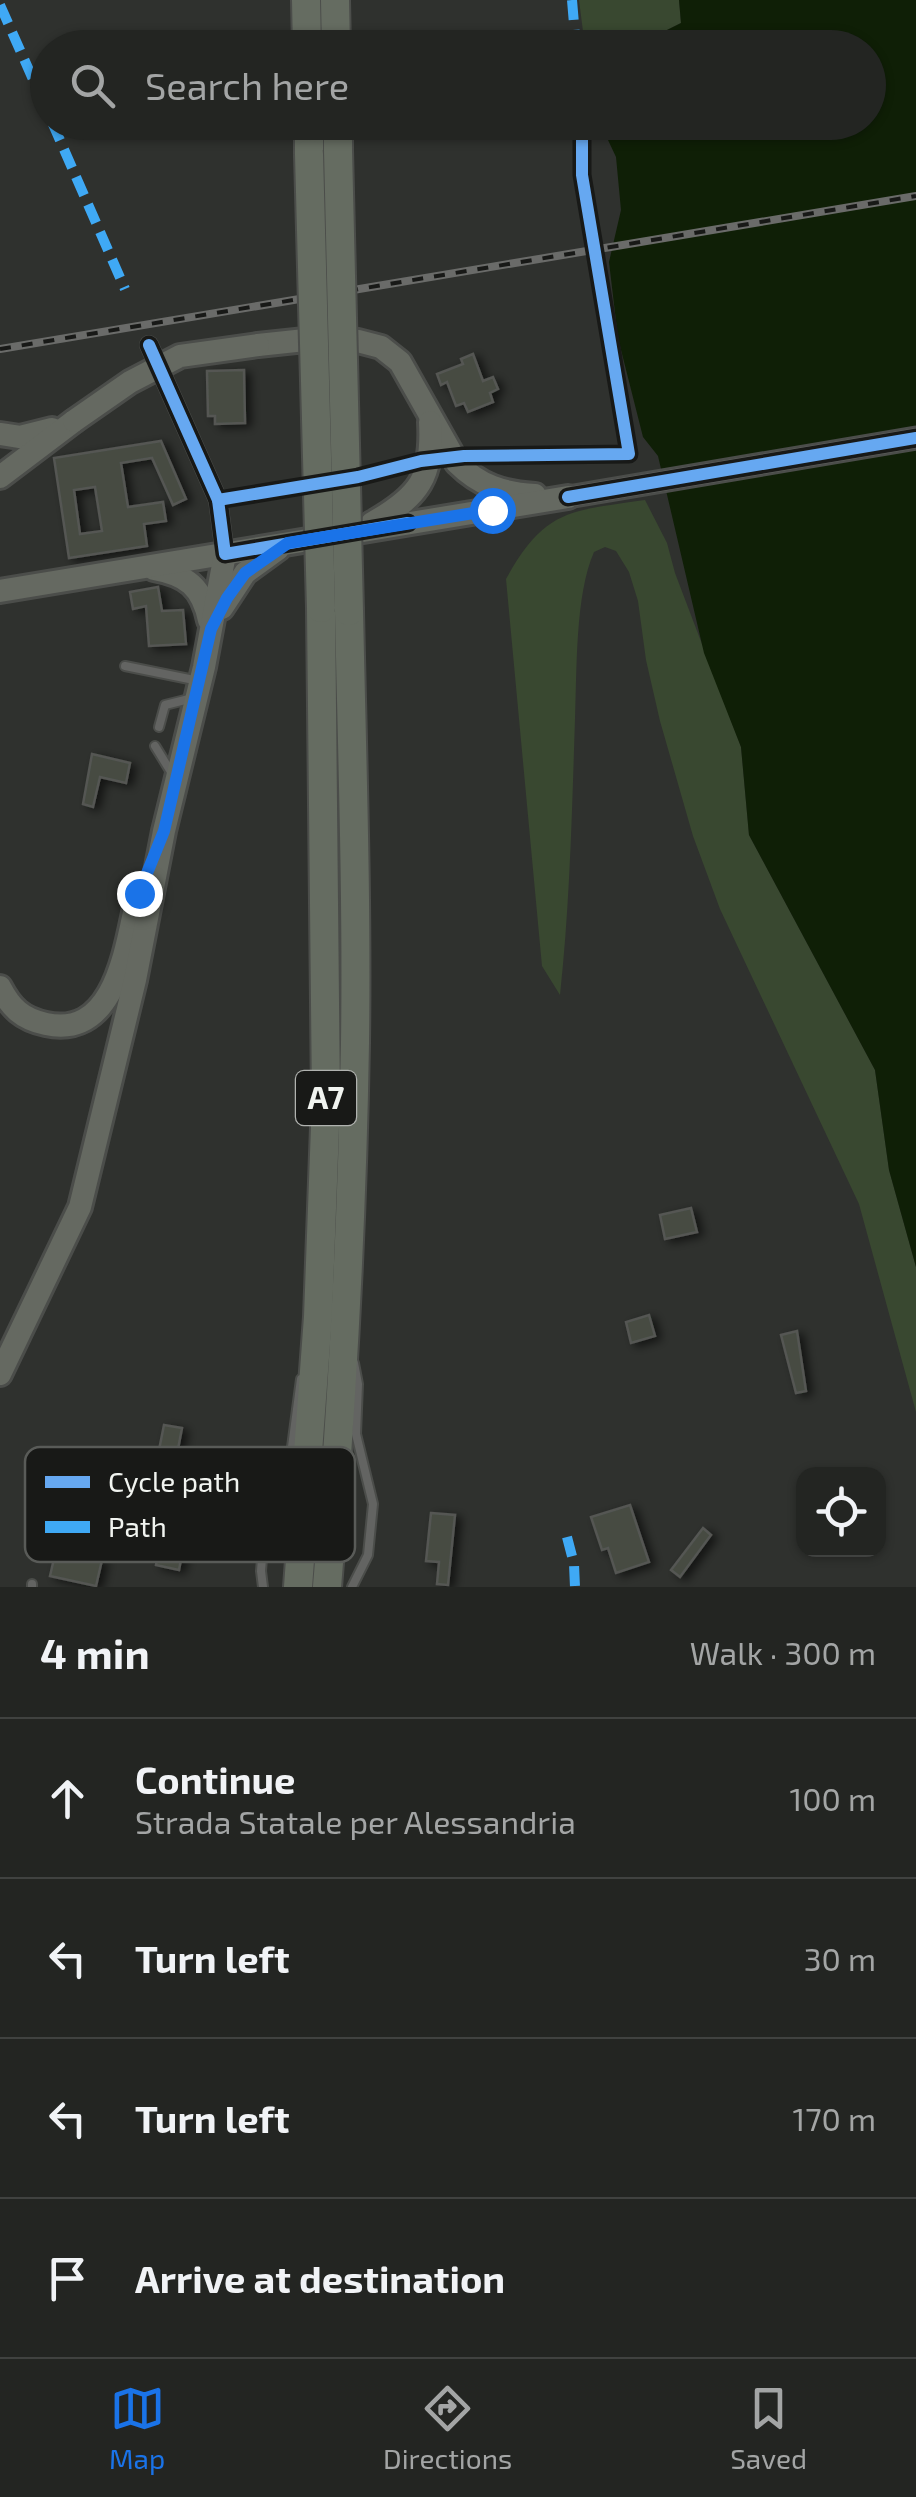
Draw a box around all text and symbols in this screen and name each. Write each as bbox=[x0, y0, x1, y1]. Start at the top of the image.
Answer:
search box bbox=[30, 30, 886, 140]
icon: search bbox=[65, 58, 120, 113]
text: Search here bbox=[145, 62, 349, 108]
route start bbox=[470, 488, 516, 534]
route end bbox=[117, 871, 163, 917]
road number: A7 bbox=[296, 1071, 356, 1125]
legend bbox=[25, 1447, 355, 1562]
text: Cycle path bbox=[108, 1464, 240, 1498]
map controls bbox=[796, 1467, 886, 1557]
button: locate bbox=[796, 1467, 886, 1557]
text: Path bbox=[108, 1509, 167, 1543]
text: 4 min bbox=[40, 1627, 150, 1677]
text: Walk · 300 m bbox=[690, 1633, 876, 1671]
text: Continue bbox=[135, 1756, 295, 1802]
icon: ahead bbox=[40, 1771, 95, 1826]
text: 100 m bbox=[790, 1779, 876, 1817]
text: Strada Statale per Alessandria bbox=[135, 1802, 576, 1840]
icon: left bbox=[40, 1931, 95, 1986]
text: Turn left bbox=[135, 1935, 290, 1981]
text: 30 m bbox=[804, 1939, 876, 1977]
icon: left bbox=[40, 2091, 95, 2146]
text: Turn left bbox=[135, 2095, 290, 2141]
text: 170 m bbox=[792, 2099, 876, 2137]
icon: arrive bbox=[40, 2251, 95, 2306]
text: Arrive at destination bbox=[135, 2255, 505, 2301]
tab: Map bbox=[109, 2381, 165, 2475]
tab: Directions bbox=[383, 2381, 512, 2475]
tab: Saved bbox=[730, 2381, 807, 2475]

